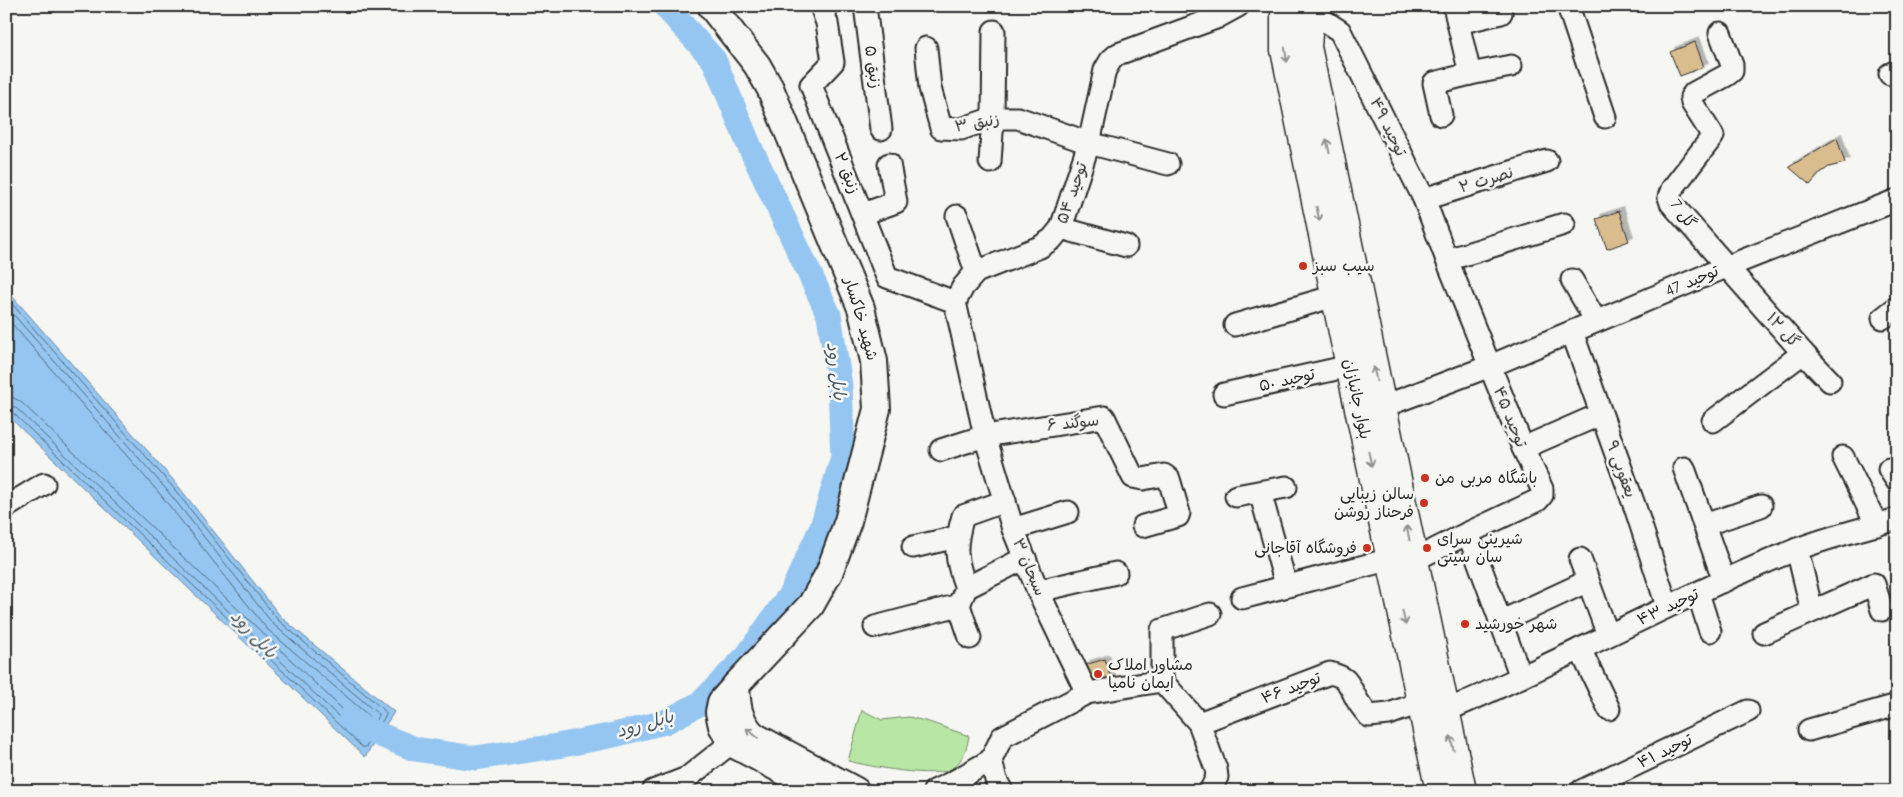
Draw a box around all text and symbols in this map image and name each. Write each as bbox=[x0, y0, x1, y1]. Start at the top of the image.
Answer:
street label: زنبق ۵ bbox=[861, 44, 885, 90]
one-way arrow bbox=[1281, 46, 1291, 62]
street label: توحید ۴۹ bbox=[1365, 95, 1410, 160]
street label: زنبق ۳ bbox=[953, 110, 1001, 136]
one-way arrow bbox=[1322, 138, 1332, 154]
street label: زنبق ۲ bbox=[831, 150, 863, 196]
street label: توحید ۵۴ bbox=[1053, 160, 1092, 226]
street label: نصرت ۲ bbox=[1457, 163, 1515, 197]
street label: گل 7 bbox=[1667, 195, 1700, 232]
one-way arrow bbox=[1314, 206, 1324, 222]
place label: سیب سبز bbox=[1311, 257, 1375, 275]
marker: سیب سبز bbox=[1297, 260, 1309, 272]
street label: توحید 47 bbox=[1663, 262, 1722, 301]
street label: شهید خاکسار bbox=[840, 273, 881, 363]
street label: گل ۱۲ bbox=[1763, 308, 1804, 351]
water label: بابل رود bbox=[822, 341, 850, 402]
street label: بلوار جانبازان bbox=[1339, 357, 1374, 441]
street label: توحید ۵۰ bbox=[1257, 365, 1317, 396]
one-way arrow bbox=[1370, 366, 1379, 382]
street label: توحید ۴۵ bbox=[1489, 384, 1530, 451]
street label: سوگند ۶ bbox=[1046, 410, 1100, 436]
street label: یعقوبی ۹ bbox=[1601, 438, 1640, 500]
one-way arrow bbox=[1365, 450, 1375, 466]
place label: باشگاه مربی من bbox=[1435, 468, 1537, 488]
marker: باشگاه مربی من bbox=[1419, 472, 1431, 484]
place label: سالن زیبایی فرحناز روشن bbox=[1334, 485, 1414, 521]
marker: سالن زیبایی فرحناز روشن bbox=[1418, 497, 1430, 509]
one-way arrow bbox=[1403, 525, 1412, 541]
place label: شیرینی سرای سان سیتی bbox=[1437, 530, 1523, 567]
street label: سبحان ۳ bbox=[1009, 536, 1049, 598]
place label: فروشگاه آقاجانی bbox=[1254, 538, 1357, 558]
marker: فروشگاه آقاجانی bbox=[1361, 542, 1373, 554]
marker: شیرینی سرای سان سیتی bbox=[1421, 542, 1433, 554]
street label: توحید ۴۳ bbox=[1634, 585, 1702, 630]
water label: بابل رود bbox=[226, 606, 282, 663]
one-way arrow bbox=[1399, 609, 1409, 625]
place label: شهر خورشید bbox=[1475, 615, 1557, 634]
marker: شهر خورشید bbox=[1459, 618, 1471, 630]
place label: مشاور املاک ایمان نامیا bbox=[1108, 656, 1193, 692]
marker: مشاور املاک ایمان نامیا bbox=[1092, 668, 1104, 680]
street label: توحید ۴۶ bbox=[1259, 668, 1324, 709]
water label: بابل رود bbox=[614, 706, 677, 742]
one-way arrow bbox=[745, 728, 759, 738]
street label: توحید ۴۱ bbox=[1635, 730, 1696, 773]
one-way arrow bbox=[1446, 736, 1456, 752]

